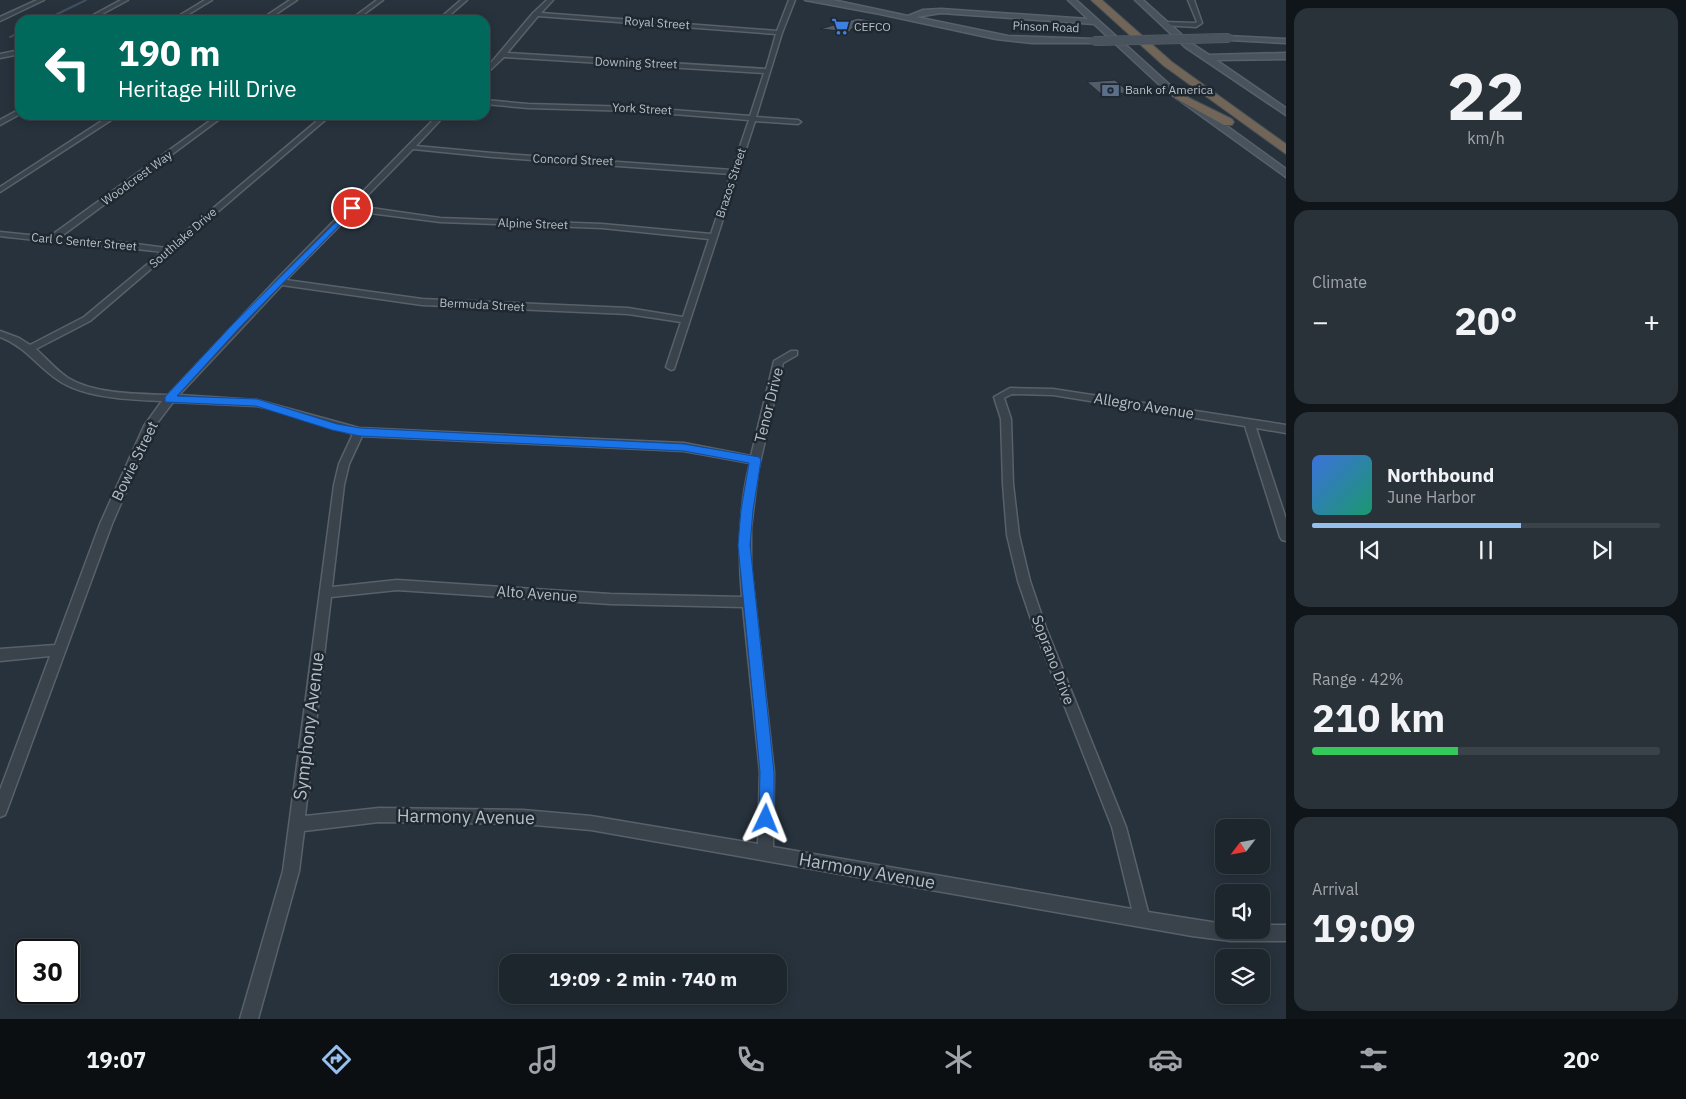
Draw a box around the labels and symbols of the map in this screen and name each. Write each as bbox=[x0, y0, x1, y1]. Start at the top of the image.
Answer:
street label: Royal Street bbox=[624, 13, 690, 32]
supermarket icon: CEFCO bbox=[830, 17, 850, 37]
street label: Pinson Road bbox=[1012, 18, 1080, 35]
place label: CEFCO bbox=[854, 19, 891, 34]
street label: Downing Street bbox=[594, 54, 678, 71]
bank icon: Bank of America bbox=[1101, 80, 1121, 100]
place label: Bank of America bbox=[1125, 82, 1214, 97]
street label: York Street bbox=[612, 99, 672, 118]
street label: Brazos Street bbox=[712, 146, 749, 220]
street label: Woodcrest Way bbox=[98, 147, 175, 208]
street label: Concord Street bbox=[532, 151, 614, 168]
pin bbox=[331, 187, 373, 229]
street label: Southlake Drive bbox=[146, 204, 220, 271]
street label: Alpine Street bbox=[498, 215, 568, 232]
street label: Carl C Senter Street bbox=[31, 229, 137, 254]
street label: Bermuda Street bbox=[439, 295, 525, 314]
street label: Tenor Drive bbox=[750, 365, 787, 444]
street label: Allegro Avenue bbox=[1093, 388, 1196, 423]
street label: Bowie Street bbox=[107, 418, 162, 504]
street label: Alto Avenue bbox=[496, 581, 578, 606]
street label: Soprano Drive bbox=[1028, 612, 1079, 707]
street label: Symphony Avenue bbox=[288, 650, 329, 801]
position arrow bbox=[739, 792, 791, 844]
street label: Harmony Avenue bbox=[397, 804, 535, 829]
north arrow bbox=[1215, 819, 1270, 874]
street label: Harmony Avenue bbox=[797, 847, 937, 894]
speed limit sign: 30 bbox=[15, 939, 80, 1004]

